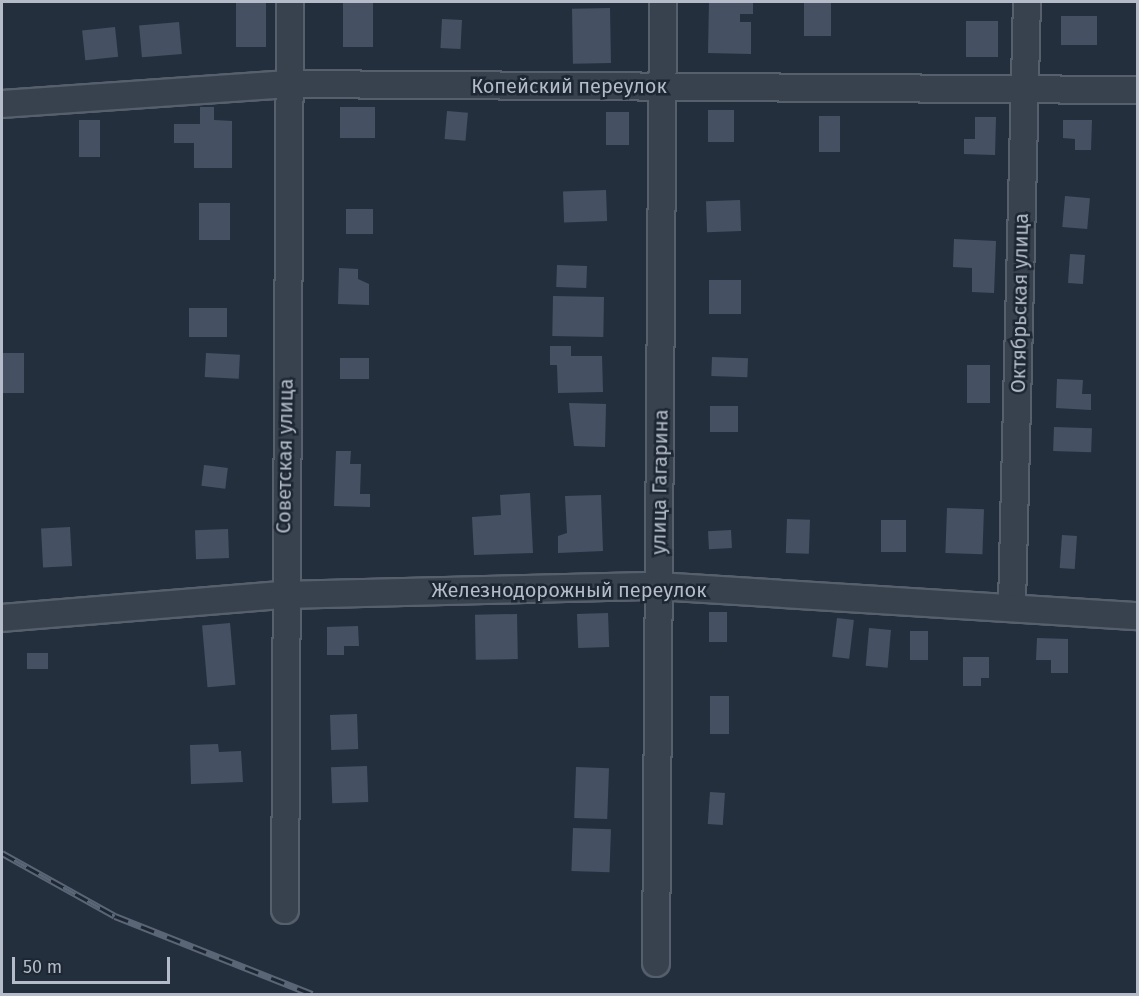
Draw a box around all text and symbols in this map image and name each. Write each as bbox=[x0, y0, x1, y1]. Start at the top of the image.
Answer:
street label: Копейский переулок bbox=[471, 74, 667, 98]
street label: Октябрьская улица bbox=[1006, 213, 1034, 393]
street label: Советская улица bbox=[272, 378, 298, 534]
street label: улица Гагарина bbox=[647, 409, 673, 555]
street label: Железнодорожный переулок bbox=[431, 578, 707, 602]
scale bar bbox=[15, 945, 172, 983]
text: 50 m bbox=[23, 956, 62, 978]

